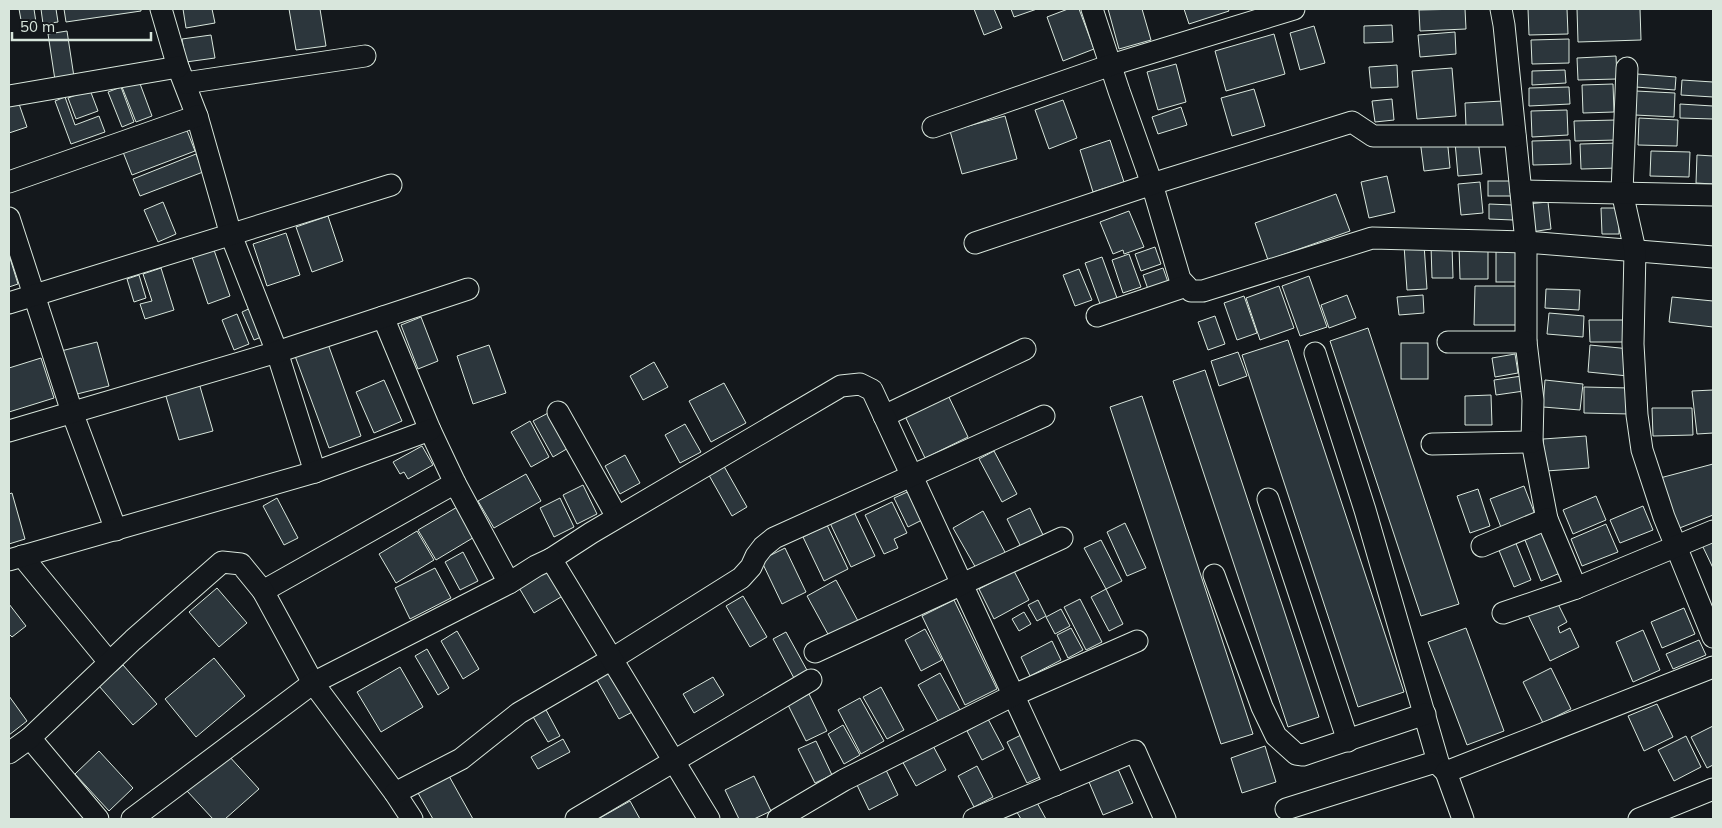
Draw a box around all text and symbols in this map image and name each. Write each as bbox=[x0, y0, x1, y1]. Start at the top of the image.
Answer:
scale bar bbox=[12, 10, 151, 42]
text: 50 m bbox=[20, 17, 55, 36]

